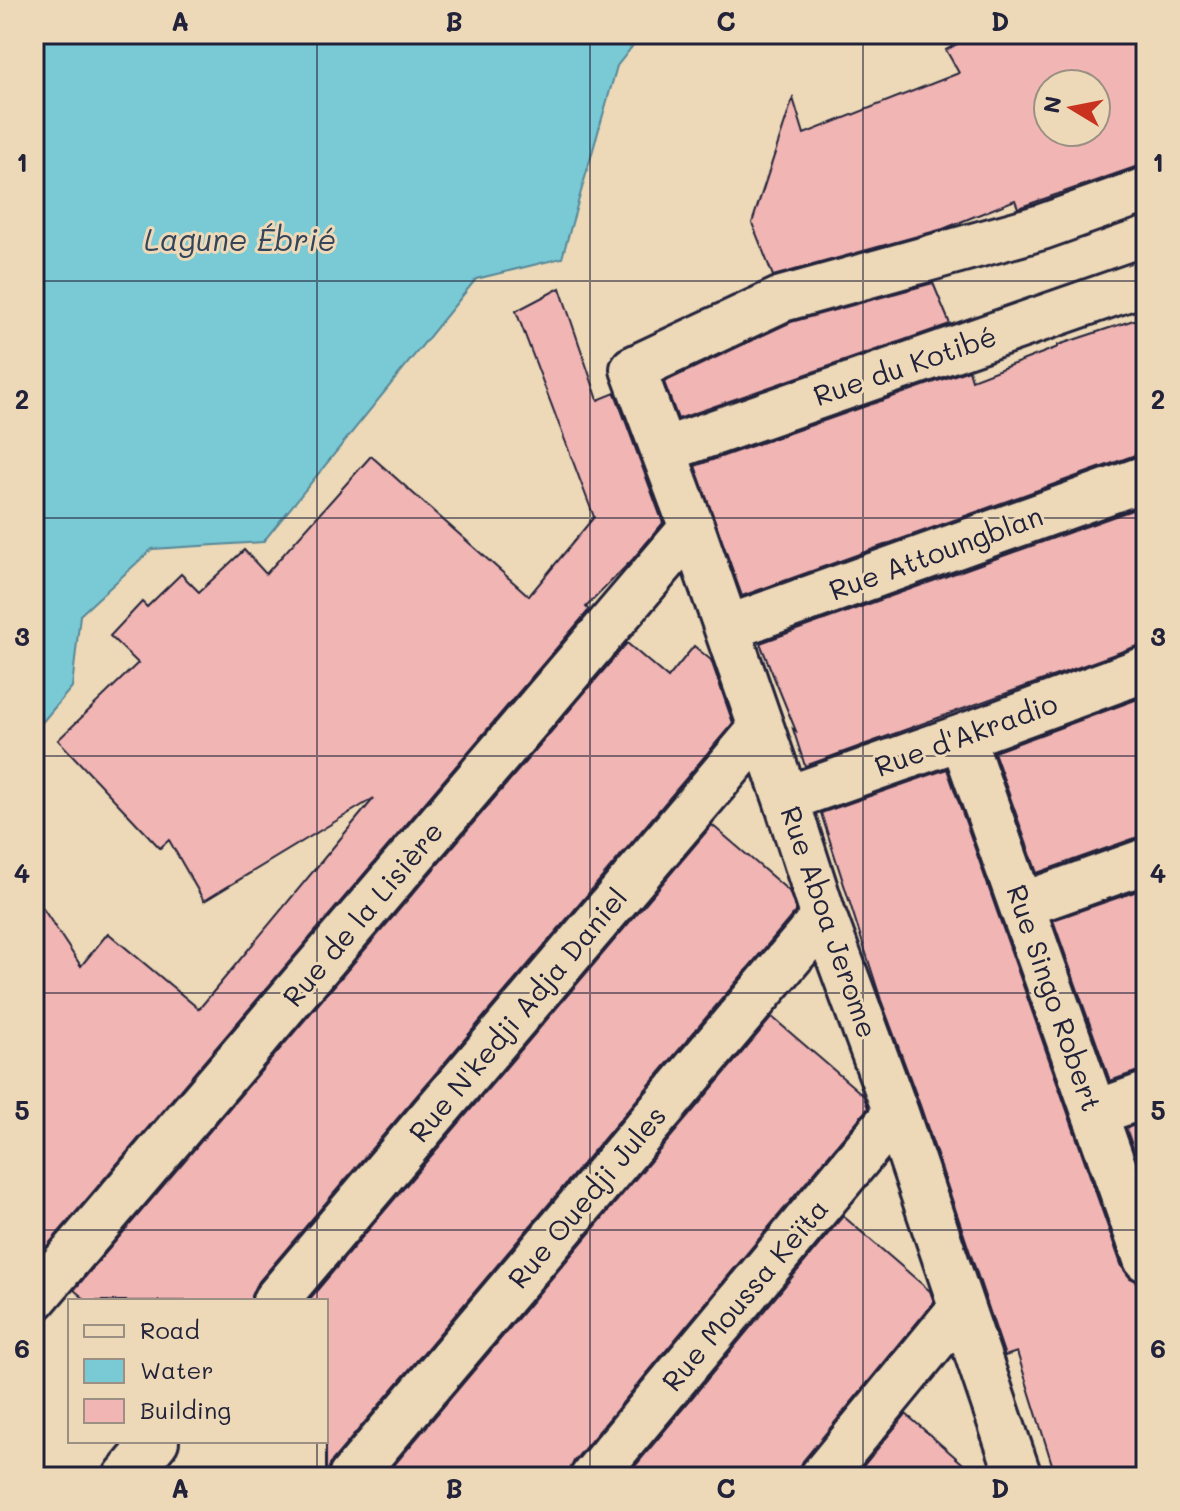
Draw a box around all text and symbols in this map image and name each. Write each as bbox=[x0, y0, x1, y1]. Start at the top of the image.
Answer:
text: A bbox=[171, 4, 189, 38]
text: B bbox=[445, 4, 463, 38]
text: C bbox=[716, 4, 736, 38]
text: D bbox=[991, 4, 1009, 38]
north arrow bbox=[1032, 68, 1112, 148]
text: N bbox=[1036, 94, 1068, 115]
text: 1 bbox=[16, 145, 28, 179]
text: 1 bbox=[1152, 145, 1164, 179]
water label: Lagune Ébrié bbox=[144, 219, 336, 259]
street label: Rue du Kotibé bbox=[808, 317, 1001, 413]
text: 2 bbox=[15, 382, 29, 416]
text: 2 bbox=[1151, 382, 1165, 416]
street label: Rue Attoungblan bbox=[824, 497, 1048, 607]
text: 3 bbox=[14, 619, 30, 653]
text: 3 bbox=[1150, 619, 1166, 653]
street label: Rue d'Akradio bbox=[869, 684, 1062, 784]
street label: Rue Aboa Jerome bbox=[773, 801, 886, 1042]
street label: Rue de la Lisière bbox=[274, 813, 450, 1013]
text: 4 bbox=[14, 856, 30, 890]
text: 4 bbox=[1150, 856, 1166, 890]
street label: Rue N'kedji Adja Daniel bbox=[400, 880, 634, 1149]
street label: Rue Singo Robert bbox=[999, 880, 1111, 1116]
text: 5 bbox=[14, 1093, 30, 1127]
text: 5 bbox=[1150, 1093, 1166, 1127]
street label: Rue Ouedji Jules bbox=[499, 1098, 673, 1295]
street label: Rue Moussa Keïta bbox=[653, 1191, 835, 1398]
legend bbox=[68, 1299, 328, 1443]
text: Road bbox=[140, 1314, 200, 1345]
text: 6 bbox=[14, 1331, 30, 1365]
text: 6 bbox=[1150, 1331, 1166, 1365]
text: Water bbox=[140, 1354, 214, 1385]
text: Building bbox=[140, 1394, 231, 1425]
text: A bbox=[171, 1471, 189, 1505]
text: B bbox=[445, 1471, 463, 1505]
text: C bbox=[716, 1471, 736, 1505]
text: D bbox=[991, 1471, 1009, 1505]

